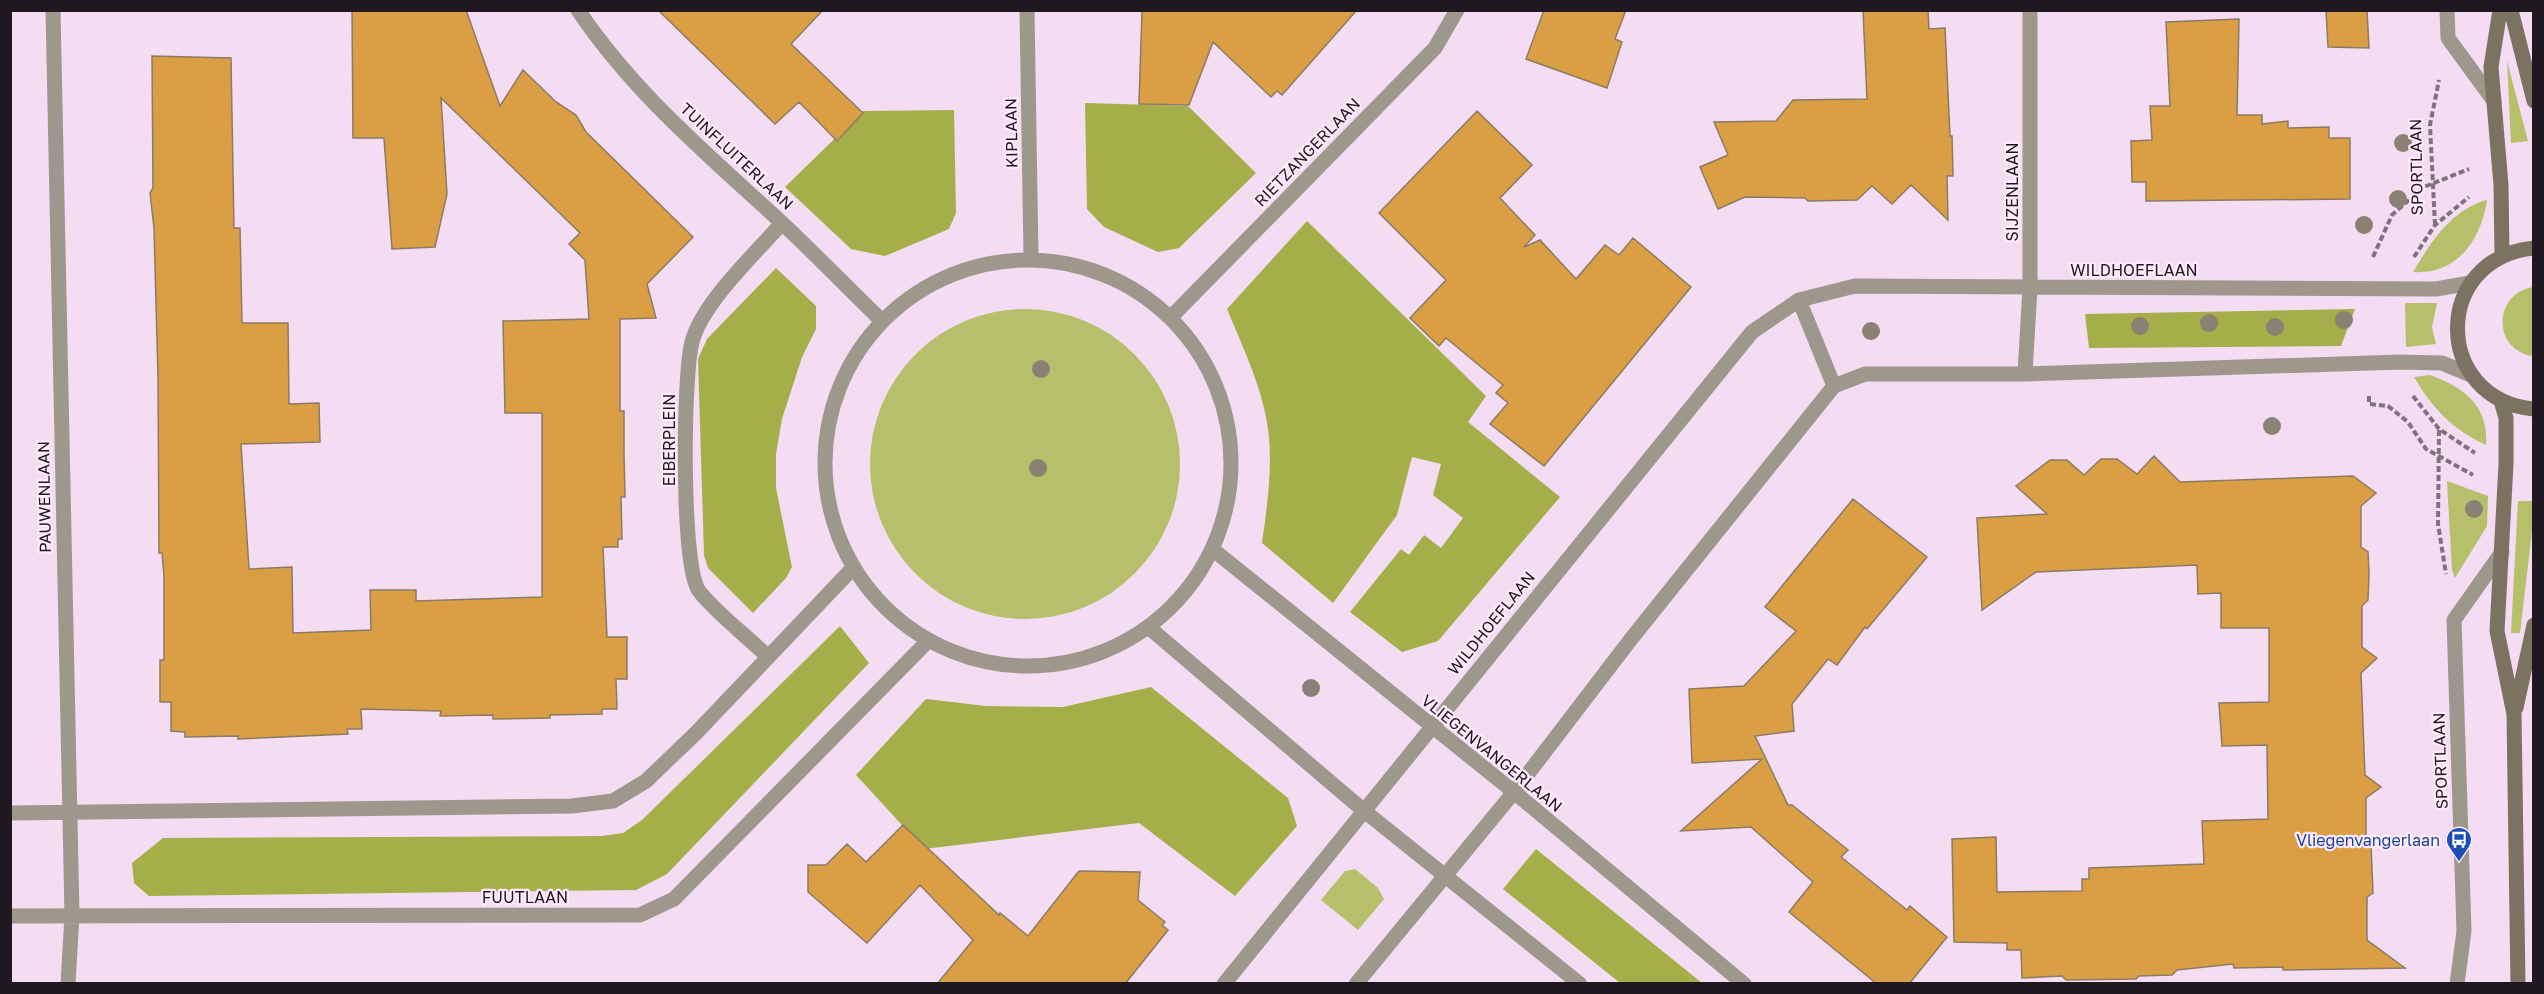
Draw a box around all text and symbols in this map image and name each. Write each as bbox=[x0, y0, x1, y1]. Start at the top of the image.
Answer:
street label: RIETZANGERLAAN bbox=[1250, 93, 1364, 211]
street label: TUINFLUITERLAAN bbox=[676, 98, 798, 214]
street label: KIPLAAN bbox=[1000, 98, 1022, 168]
street label: SPORTLAAN bbox=[2405, 118, 2427, 216]
street label: SIJZENLAAN bbox=[2002, 142, 2022, 242]
street label: WILDHOEFLAAN bbox=[2070, 260, 2198, 280]
street label: EIBERPLEIN bbox=[659, 394, 679, 486]
street label: PAUWENLAAN bbox=[33, 441, 55, 553]
street label: WILDHOEFLAAN bbox=[1443, 567, 1539, 679]
street label: VLIEGENVANGERLAAN bbox=[1418, 690, 1566, 816]
street label: SPORTLAAN bbox=[2428, 712, 2452, 810]
bus stop icon: Vliegenvangerlaan bbox=[2444, 825, 2474, 863]
place label: Vliegenvangerlaan bbox=[2296, 830, 2440, 850]
street label: FUUTLAAN bbox=[482, 887, 568, 907]

